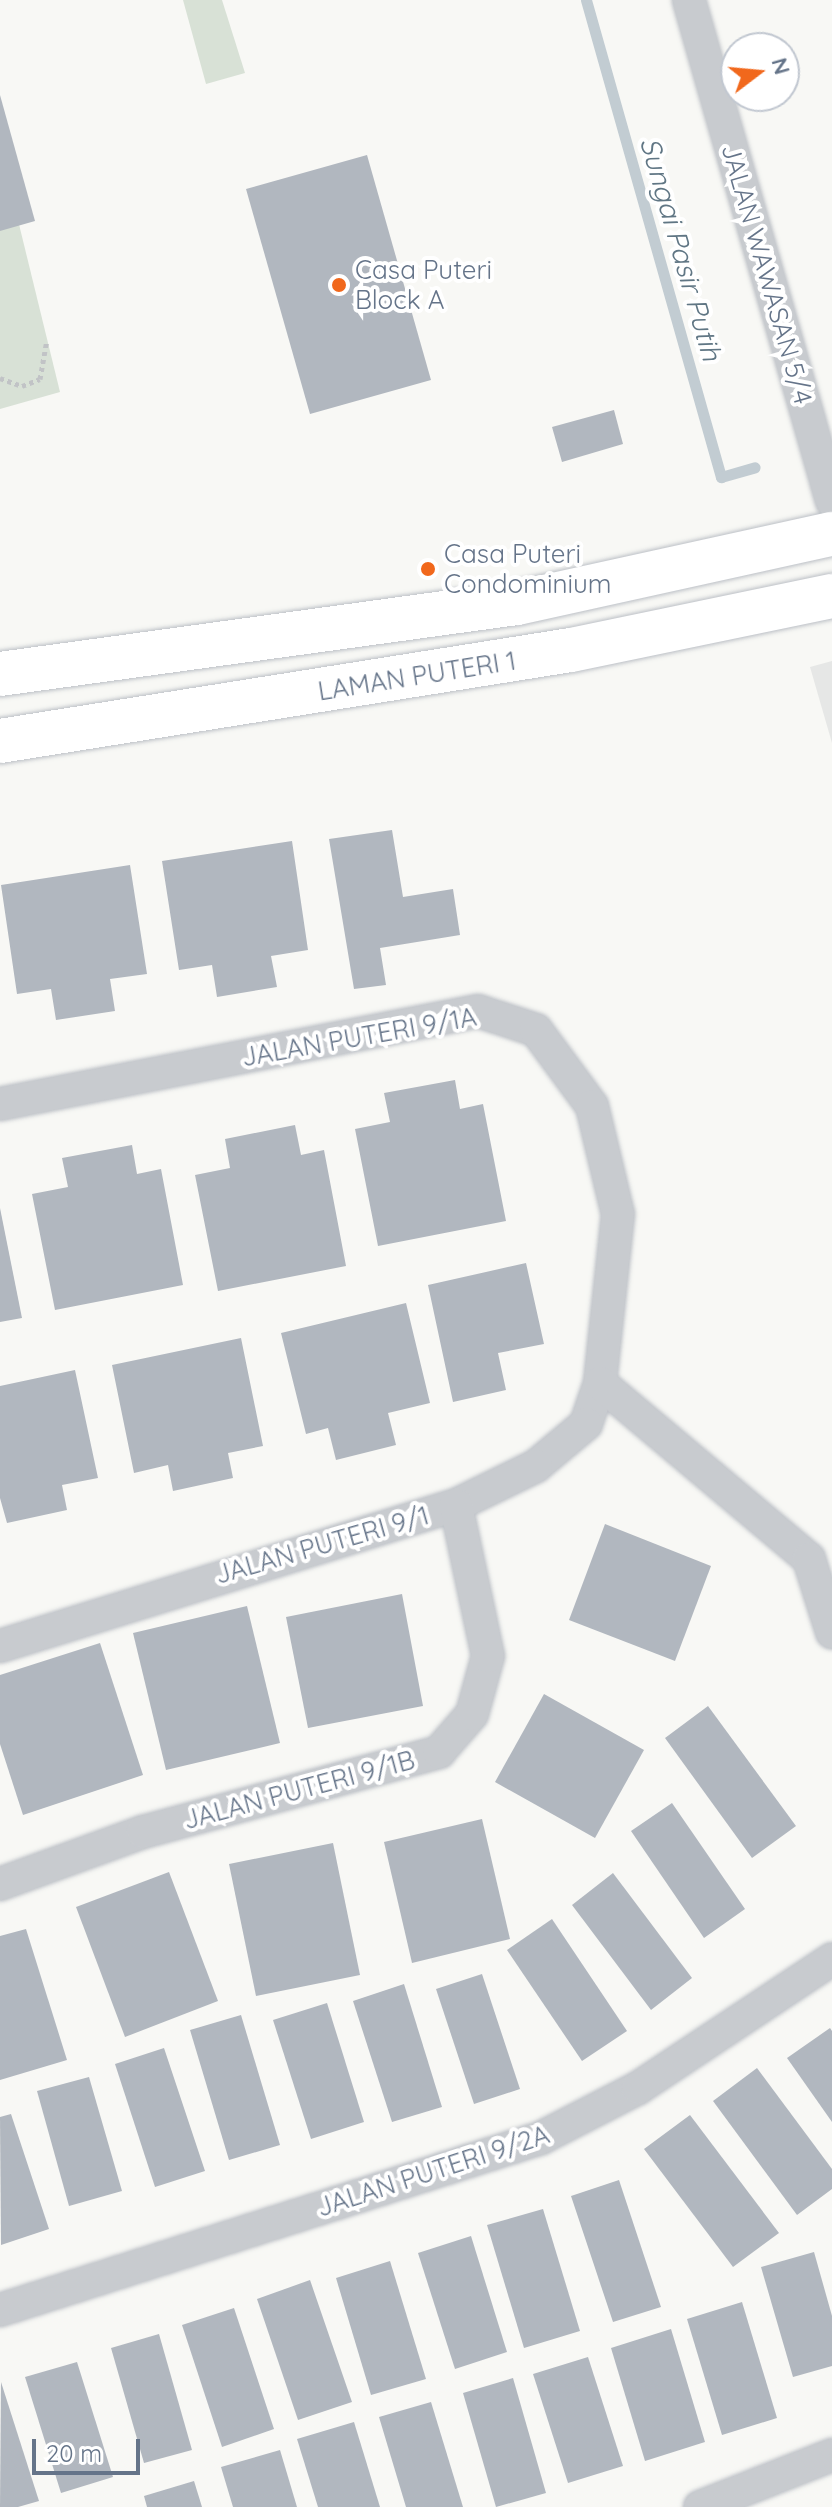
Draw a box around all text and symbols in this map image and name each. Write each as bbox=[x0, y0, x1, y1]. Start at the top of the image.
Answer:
north arrow bbox=[720, 32, 800, 112]
text: N bbox=[765, 54, 797, 78]
water label: Sungai Pasir Putih bbox=[633, 133, 729, 365]
street label: JALAN WAWASAN 5/4 bbox=[715, 140, 819, 408]
place label: Casa Puteri Block A bbox=[355, 254, 492, 316]
marker: Casa Puteri Block A bbox=[330, 276, 348, 294]
place label: Casa Puteri Condominium bbox=[444, 538, 612, 600]
marker: Casa Puteri Condominium bbox=[419, 560, 437, 578]
street label: LAMAN PUTERI 1 bbox=[316, 645, 518, 707]
street label: JALAN PUTERI 9/1A bbox=[239, 1001, 479, 1073]
street label: JALAN PUTERI 9/1 bbox=[211, 1500, 433, 1590]
street label: JALAN PUTERI 9/1B bbox=[180, 1744, 418, 1836]
street label: JALAN PUTERI 9/2A bbox=[313, 2119, 553, 2223]
scale bar bbox=[36, 2423, 144, 2473]
text: 20 m bbox=[46, 2438, 102, 2468]

